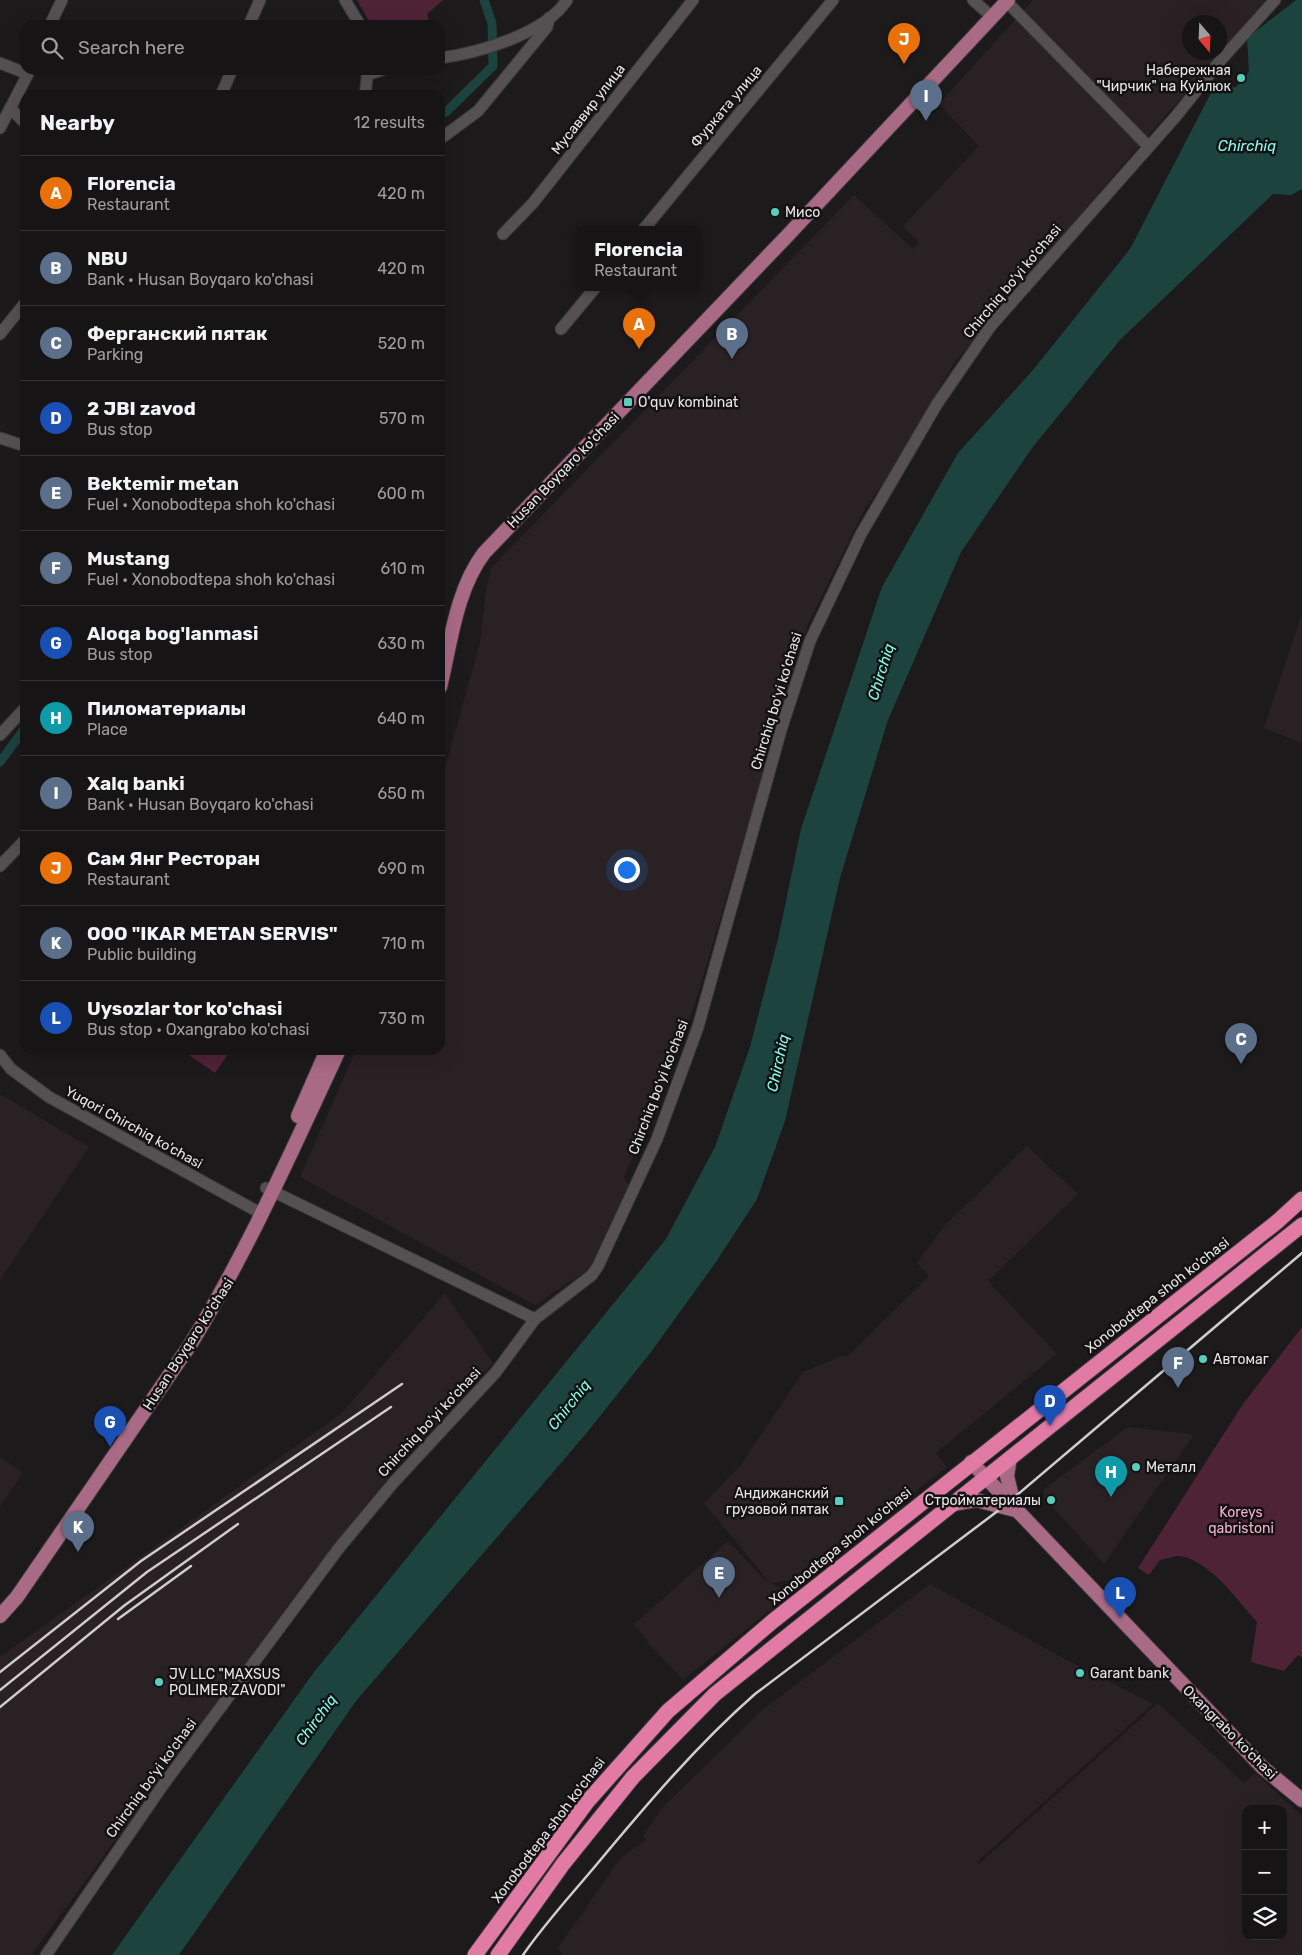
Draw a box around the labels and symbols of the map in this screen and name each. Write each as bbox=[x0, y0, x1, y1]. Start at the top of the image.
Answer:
north arrow bbox=[1182, 15, 1227, 60]
pin: J bbox=[888, 23, 920, 64]
street label: Мусаввир улица bbox=[548, 61, 629, 158]
street label: Фурката улица bbox=[687, 62, 766, 151]
place label: Набережная "Чирчик" на Куйлюк bbox=[1096, 62, 1231, 95]
marker: Набережная "Чирчик" на Куйлюк bbox=[1235, 72, 1247, 84]
pin: I bbox=[910, 80, 942, 121]
water label: Chirchiq bbox=[1218, 137, 1276, 155]
place label: Мисо bbox=[785, 204, 820, 221]
marker: Мисо bbox=[769, 206, 781, 218]
street label: Chirchiq bo'yi ko'chasi bbox=[960, 221, 1065, 342]
pin: A bbox=[623, 308, 655, 349]
pin: B bbox=[716, 318, 748, 359]
place label: O'quv kombinat bbox=[638, 394, 739, 411]
marker: O'quv kombinat bbox=[622, 396, 634, 408]
street label: Husan Boyqaro ko'chasi bbox=[504, 409, 623, 532]
street label: Chirchiq bo'yi ko'chasi bbox=[747, 630, 806, 772]
water label: Chirchiq bbox=[864, 641, 898, 703]
your location bbox=[614, 857, 640, 883]
street label: Chirchiq bo'yi ko'chasi bbox=[625, 1017, 692, 1157]
pin: C bbox=[1225, 1023, 1257, 1064]
water label: Chirchiq bbox=[763, 1033, 793, 1093]
street label: Yuqori Chirchiq ko'chasi bbox=[62, 1083, 205, 1172]
street label: Xonobodtepa shoh ko'chasi bbox=[1082, 1234, 1233, 1357]
street label: Husan Boyqaro ko'chasi bbox=[139, 1275, 238, 1414]
pin: F bbox=[1162, 1347, 1194, 1388]
place label: Автомаг bbox=[1213, 1351, 1269, 1368]
marker: Автомаг bbox=[1197, 1353, 1209, 1365]
street label: Chirchiq bo'yi ko'chasi bbox=[374, 1364, 484, 1480]
water label: Chirchiq bbox=[544, 1376, 594, 1434]
pin: D bbox=[1034, 1385, 1066, 1426]
pin: G bbox=[94, 1406, 126, 1447]
pin: H bbox=[1095, 1456, 1127, 1497]
place label: Металл bbox=[1146, 1459, 1196, 1476]
marker: Металл bbox=[1130, 1461, 1142, 1473]
street label: Xonobodtepa shoh ko'chasi bbox=[766, 1484, 915, 1609]
place label: Андижанский грузовой пятак bbox=[726, 1485, 829, 1518]
place label: Стройматериалы bbox=[925, 1492, 1041, 1509]
marker: Стройматериалы bbox=[1045, 1494, 1057, 1506]
marker: Андижанский грузовой пятак bbox=[833, 1495, 845, 1507]
park label: Koreys qabristoni bbox=[1208, 1504, 1274, 1537]
pin: K bbox=[62, 1511, 94, 1552]
pin: E bbox=[703, 1557, 735, 1598]
pin: L bbox=[1104, 1577, 1136, 1618]
place label: Garant bank bbox=[1090, 1665, 1170, 1682]
place label: JV LLC "MAXSUS POLIMER ZAVODI" bbox=[169, 1666, 286, 1699]
marker: Garant bank bbox=[1074, 1667, 1086, 1679]
marker: JV LLC "MAXSUS POLIMER ZAVODI" bbox=[153, 1676, 165, 1688]
street label: Oxangrabo ko'chasi bbox=[1179, 1682, 1280, 1783]
water label: Chirchiq bbox=[292, 1691, 340, 1749]
street label: Chirchiq bo'yi ko'chasi bbox=[102, 1715, 200, 1841]
street label: Xonobodtepa shoh ko'chasi bbox=[488, 1754, 609, 1906]

